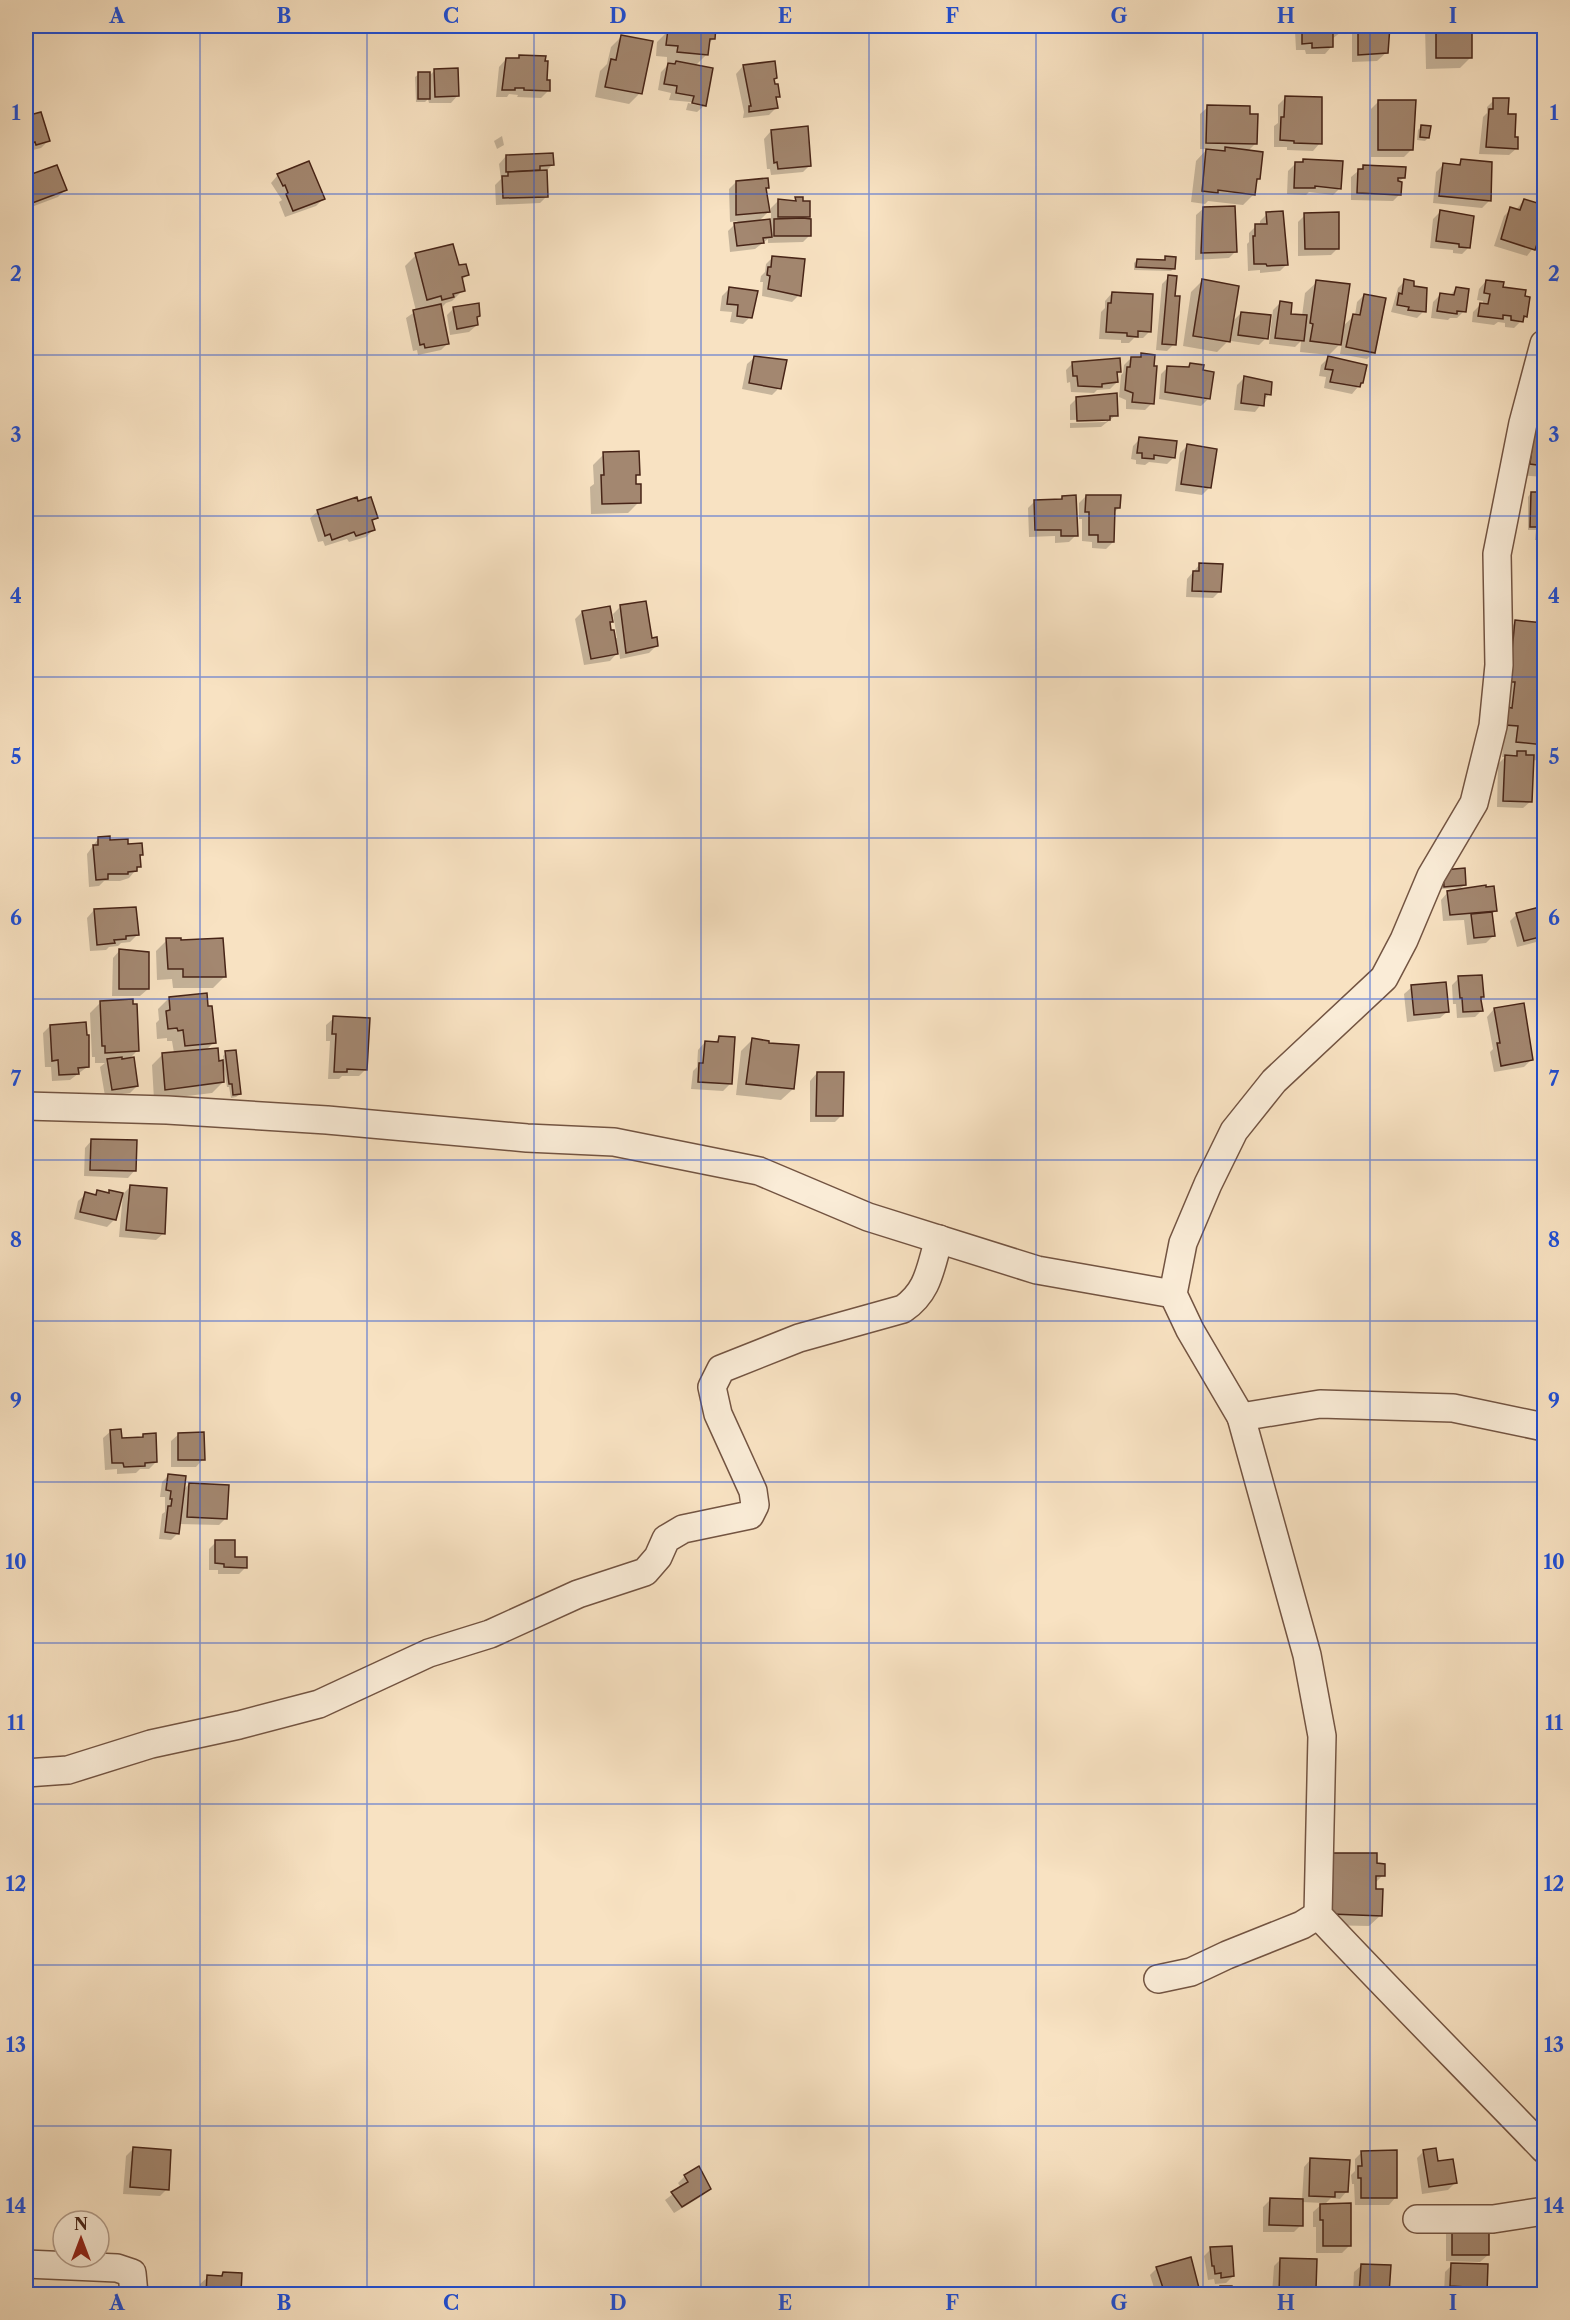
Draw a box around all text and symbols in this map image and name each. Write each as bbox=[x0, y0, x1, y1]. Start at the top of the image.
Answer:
text: A bbox=[108, 4, 125, 28]
text: B bbox=[277, 4, 292, 28]
text: C bbox=[443, 4, 459, 28]
text: D bbox=[609, 4, 627, 28]
text: E bbox=[778, 4, 792, 28]
text: F bbox=[945, 4, 959, 28]
text: G bbox=[1111, 4, 1128, 28]
text: H bbox=[1277, 4, 1295, 28]
text: I bbox=[1449, 4, 1457, 28]
text: 1 bbox=[12, 101, 21, 125]
text: 1 bbox=[1550, 101, 1559, 125]
text: 2 bbox=[10, 262, 22, 286]
text: 2 bbox=[1548, 262, 1560, 286]
text: 3 bbox=[10, 423, 22, 447]
text: 3 bbox=[1548, 423, 1560, 447]
text: 4 bbox=[10, 584, 22, 608]
text: 4 bbox=[1548, 584, 1560, 608]
text: 5 bbox=[10, 745, 22, 769]
text: 5 bbox=[1548, 745, 1560, 769]
text: 6 bbox=[10, 906, 22, 930]
text: 6 bbox=[1548, 906, 1560, 930]
text: 7 bbox=[11, 1067, 22, 1091]
text: 7 bbox=[1549, 1067, 1560, 1091]
text: 8 bbox=[10, 1228, 22, 1252]
text: 8 bbox=[1548, 1228, 1560, 1252]
text: 9 bbox=[10, 1389, 22, 1413]
text: 9 bbox=[1548, 1389, 1560, 1413]
text: 10 bbox=[5, 1550, 27, 1574]
text: 10 bbox=[1543, 1550, 1565, 1574]
text: 11 bbox=[7, 1711, 25, 1735]
text: 11 bbox=[1545, 1711, 1563, 1735]
text: 12 bbox=[6, 1872, 26, 1896]
text: 12 bbox=[1544, 1872, 1564, 1896]
text: 13 bbox=[6, 2033, 26, 2057]
text: 13 bbox=[1544, 2033, 1564, 2057]
text: 14 bbox=[6, 2194, 26, 2218]
text: 14 bbox=[1544, 2194, 1564, 2218]
north arrow bbox=[51, 2209, 111, 2269]
text: N bbox=[74, 2214, 88, 2234]
text: A bbox=[108, 2291, 125, 2315]
text: B bbox=[277, 2291, 292, 2315]
text: C bbox=[443, 2291, 459, 2315]
text: D bbox=[609, 2291, 627, 2315]
text: E bbox=[778, 2291, 792, 2315]
text: F bbox=[945, 2291, 959, 2315]
text: G bbox=[1111, 2291, 1128, 2315]
text: H bbox=[1277, 2291, 1295, 2315]
text: I bbox=[1449, 2291, 1457, 2315]

